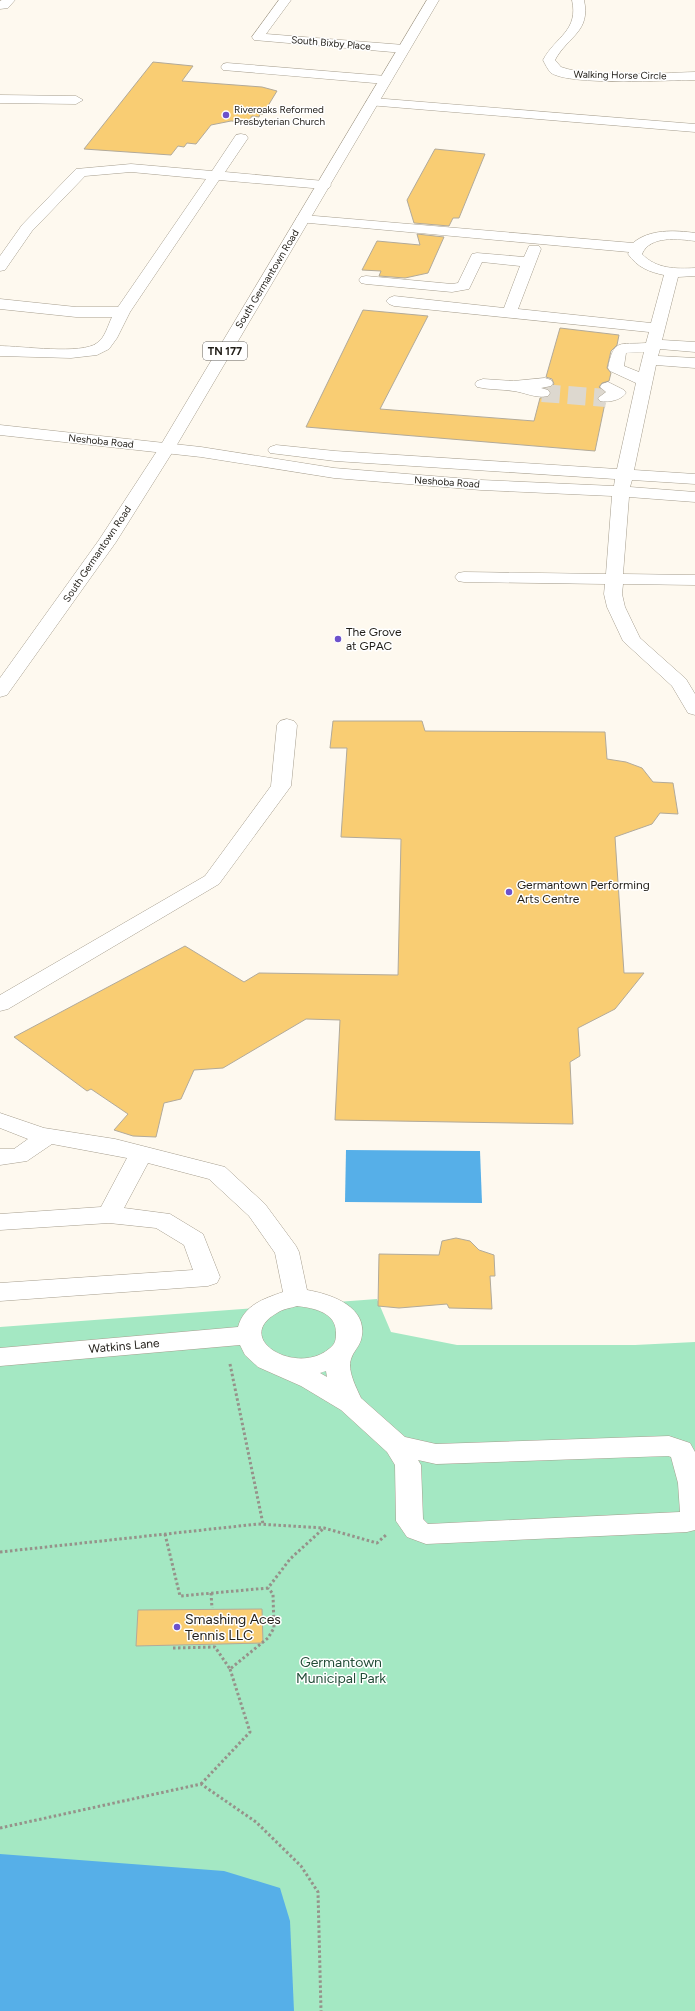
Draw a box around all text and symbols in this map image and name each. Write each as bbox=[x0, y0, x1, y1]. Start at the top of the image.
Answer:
street label: South Bixby Place bbox=[291, 33, 372, 53]
street label: Walking Horse Circle bbox=[573, 68, 667, 82]
place label: Riveroaks Reformed Presbyterian Church bbox=[234, 103, 325, 128]
marker: Riveroaks Reformed Presbyterian Church bbox=[221, 110, 231, 120]
street label: South Germantown Road bbox=[232, 227, 302, 331]
road number: TN 177 bbox=[203, 342, 247, 360]
street label: Neshoba Road bbox=[68, 431, 134, 451]
street label: Neshoba Road bbox=[414, 473, 480, 491]
street label: South Germantown Road bbox=[60, 503, 134, 605]
place label: The Grove at GPAC bbox=[346, 625, 402, 653]
marker: The Grove at GPAC bbox=[333, 634, 343, 644]
place label: Germantown Performing Arts Centre bbox=[517, 878, 650, 906]
marker: Germantown Performing Arts Centre bbox=[504, 887, 514, 897]
street label: Watkins Lane bbox=[88, 1336, 160, 1356]
place label: Smashing Aces Tennis LLC bbox=[185, 1611, 281, 1644]
marker: Smashing Aces Tennis LLC bbox=[172, 1622, 182, 1632]
park label: Germantown Municipal Park bbox=[296, 1654, 386, 1687]

